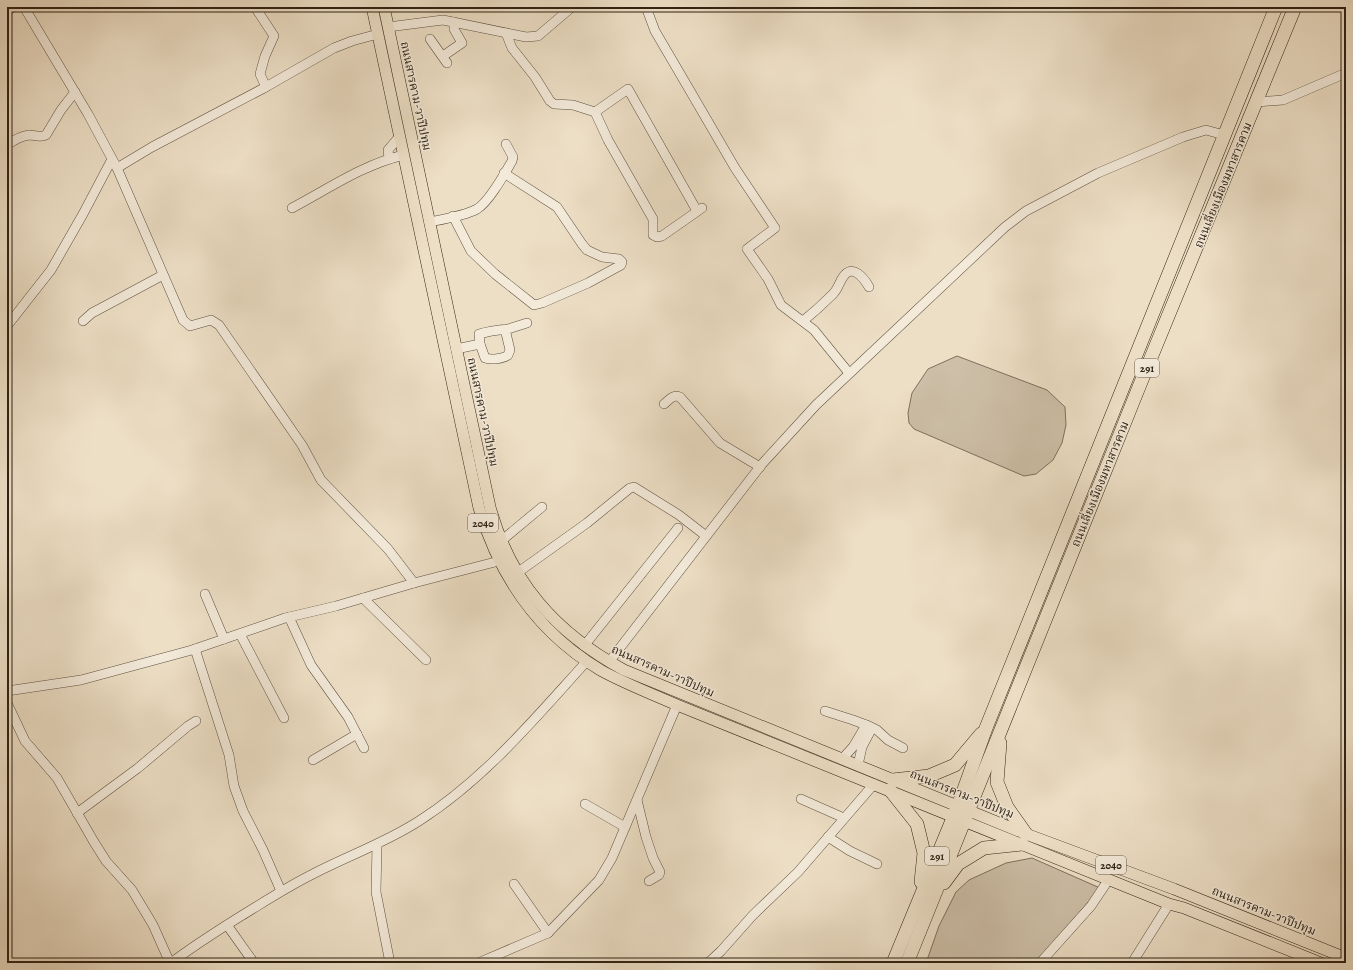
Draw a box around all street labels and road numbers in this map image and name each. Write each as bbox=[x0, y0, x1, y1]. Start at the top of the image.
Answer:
street label: ถนนสารคาม-วาปีปทุม bbox=[397, 40, 435, 152]
street label: ถนนเลี่ยงเมืองมหาสารคาม bbox=[1189, 119, 1256, 250]
street label: ถนนสารคาม-วาปีปทุม bbox=[464, 356, 502, 468]
road number: 291 bbox=[1135, 359, 1159, 377]
street label: ถนนเลี่ยงเมืองมหาสารคาม bbox=[1066, 418, 1133, 549]
road number: 2040 bbox=[468, 514, 498, 532]
street label: ถนนสารคาม-วาปีปทุม bbox=[609, 641, 717, 701]
street label: ถนนสารคาม-วาปีปทุม bbox=[907, 766, 1017, 822]
road number: 291 bbox=[925, 847, 949, 865]
road number: 2040 bbox=[1096, 856, 1126, 874]
street label: ถนนสารคาม-วาปีปทุม bbox=[1209, 883, 1319, 939]

